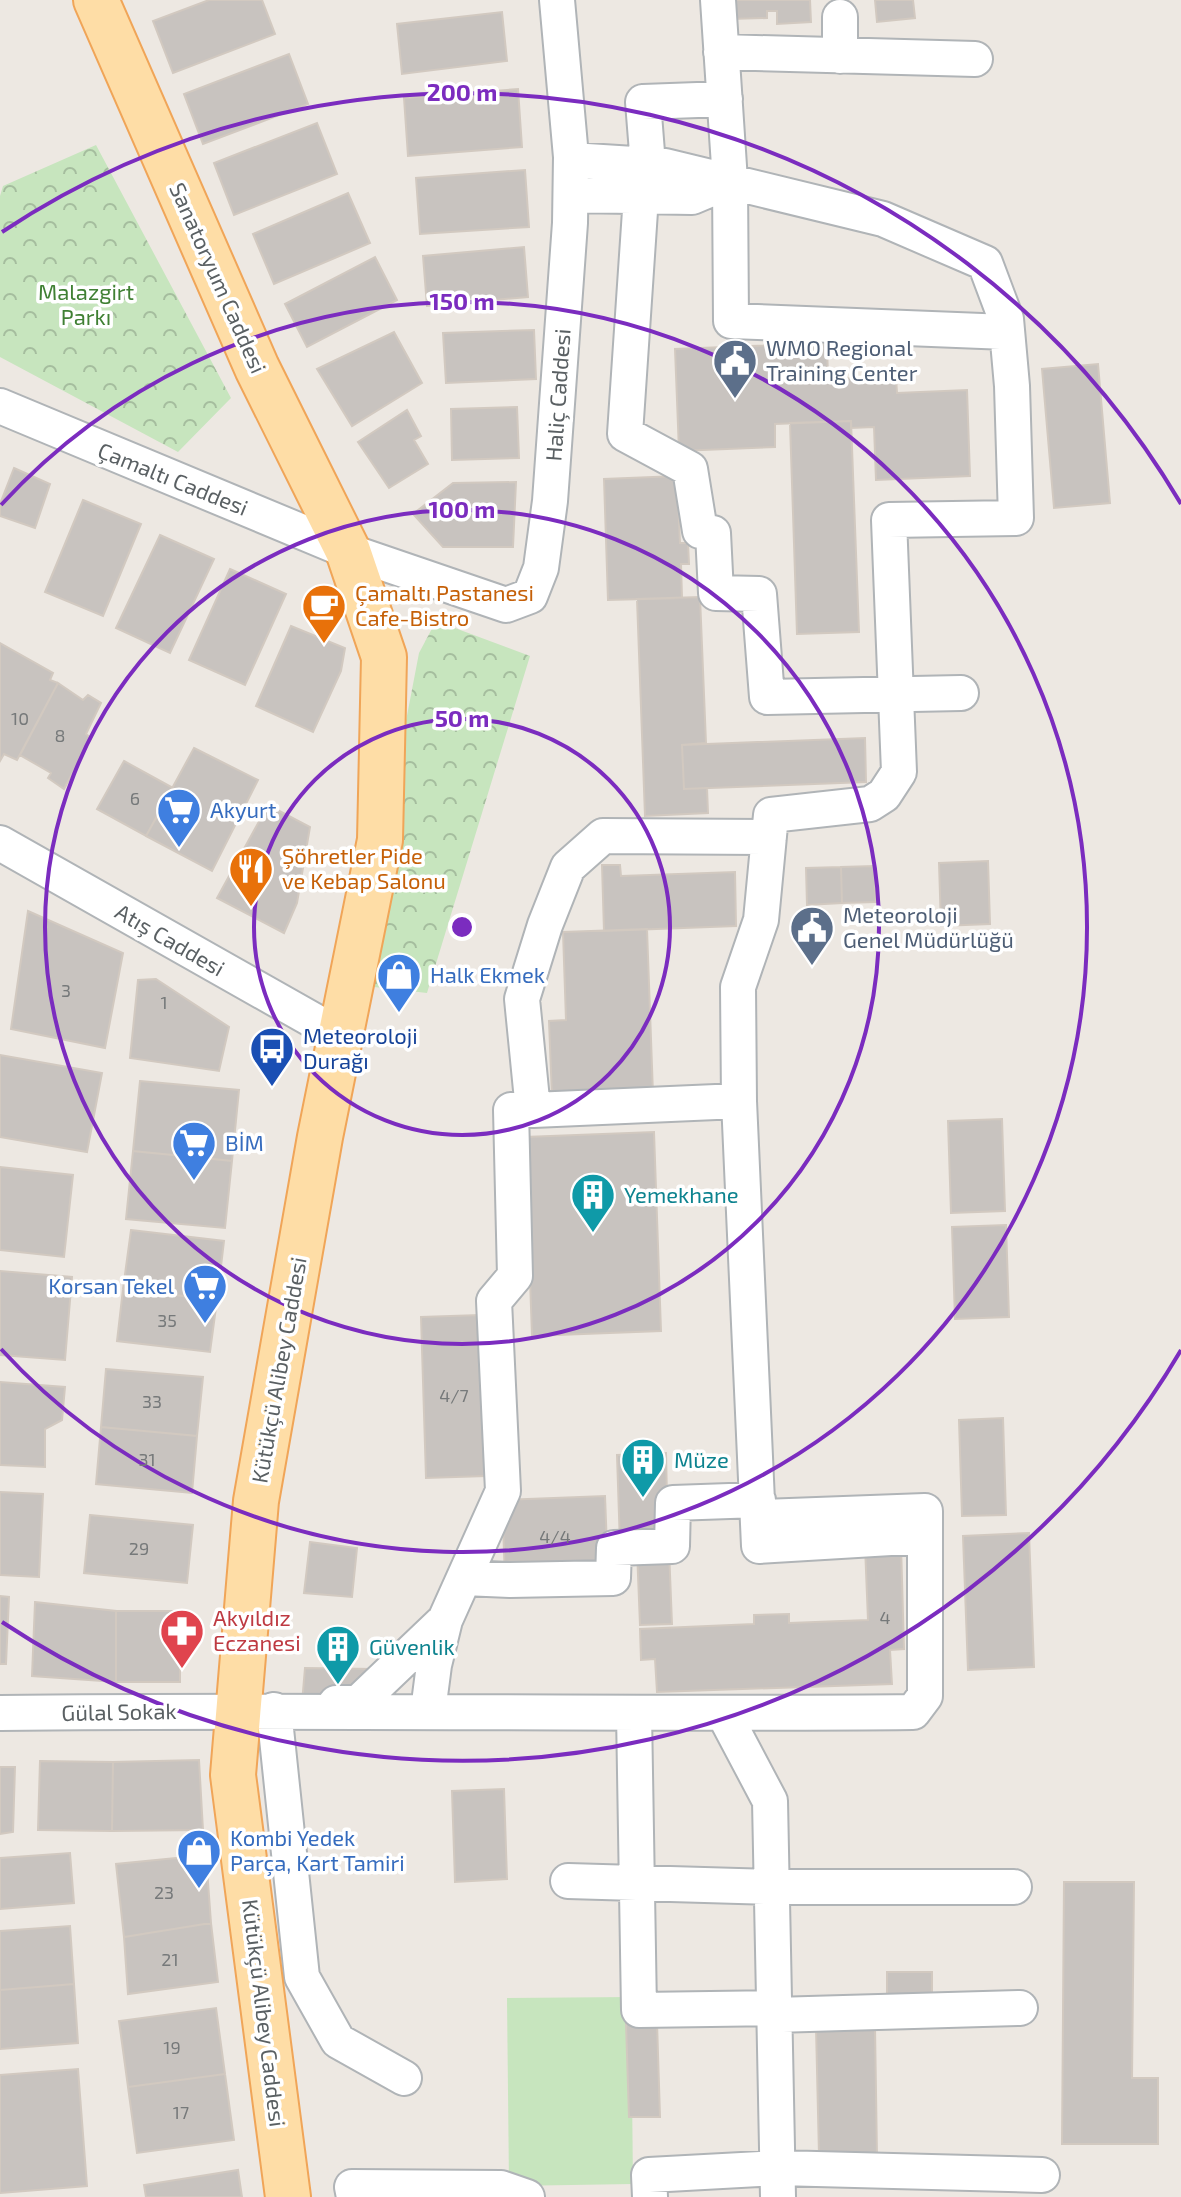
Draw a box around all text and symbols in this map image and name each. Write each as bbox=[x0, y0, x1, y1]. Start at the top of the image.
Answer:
text: 200 m bbox=[427, 77, 497, 106]
street label: Sanatoryum Caddesi bbox=[165, 178, 273, 377]
park label: Malazgirt Parkı bbox=[38, 278, 134, 329]
text: 150 m bbox=[429, 286, 495, 315]
street label: Haliç Caddesi bbox=[539, 328, 577, 462]
place label: WMO Regional Training Center bbox=[766, 334, 918, 385]
public building icon: WMO Regional Training Center bbox=[711, 337, 759, 400]
street label: Çamaltı Caddesi bbox=[94, 436, 252, 522]
text: 100 m bbox=[429, 494, 495, 523]
place label: Çamaltı Pastanesi Cafe-Bistro bbox=[355, 579, 534, 630]
cafe icon: Çamaltı Pastanesi Cafe-Bistro bbox=[300, 582, 348, 645]
text: 50 m bbox=[435, 703, 489, 732]
house number: 10 bbox=[11, 707, 29, 729]
house number: 8 bbox=[55, 724, 65, 746]
supermarket icon: Akyurt bbox=[155, 786, 203, 849]
house number: 6 bbox=[130, 787, 140, 809]
place label: Akyurt bbox=[210, 796, 276, 822]
place label: Şöhretler Pide ve Kebap Salonu bbox=[282, 842, 446, 893]
restaurant icon: Şöhretler Pide ve Kebap Salonu bbox=[227, 845, 275, 908]
street label: Atış Caddesi bbox=[110, 897, 230, 983]
place label: Meteoroloji Genel Müdürlüğü bbox=[843, 901, 1014, 952]
public building icon: Meteoroloji Genel Müdürlüğü bbox=[788, 904, 836, 967]
centre of rings bbox=[448, 913, 476, 941]
shop icon: Halk Ekmek bbox=[375, 951, 423, 1014]
place label: Halk Ekmek bbox=[430, 961, 545, 987]
house number: 3 bbox=[61, 979, 71, 1001]
house number: 1 bbox=[160, 991, 168, 1013]
place label: Meteoroloji Durağı bbox=[303, 1022, 418, 1073]
bus stop icon: Meteoroloji Durağı bbox=[248, 1025, 296, 1088]
supermarket icon: BİM bbox=[170, 1119, 218, 1182]
place label: BİM bbox=[225, 1129, 264, 1155]
building icon: Yemekhane bbox=[569, 1171, 617, 1234]
place label: Yemekhane bbox=[624, 1181, 739, 1207]
street label: Kütükçü Alibey Caddesi bbox=[245, 1255, 313, 1485]
supermarket icon: Korsan Tekel bbox=[181, 1262, 229, 1325]
place label: Korsan Tekel bbox=[48, 1272, 174, 1298]
house number: 35 bbox=[157, 1309, 177, 1331]
house number: 4/7 bbox=[439, 1384, 469, 1406]
house number: 33 bbox=[142, 1390, 162, 1412]
building icon: Müze bbox=[619, 1436, 667, 1499]
place label: Müze bbox=[674, 1446, 729, 1472]
house number: 31 bbox=[138, 1448, 156, 1470]
house number: 4/4 bbox=[539, 1525, 571, 1547]
house number: 29 bbox=[129, 1537, 149, 1559]
place label: Akyıldız Eczanesi bbox=[213, 1604, 301, 1655]
house number: 4 bbox=[879, 1606, 891, 1628]
pharmacy icon: Akyıldız Eczanesi bbox=[158, 1607, 206, 1670]
building icon: Güvenlik bbox=[314, 1623, 362, 1686]
place label: Güvenlik bbox=[369, 1633, 455, 1659]
street label: Gülal Sokak bbox=[61, 1697, 177, 1725]
place label: Kombi Yedek Parça, Kart Tamiri bbox=[230, 1824, 405, 1877]
shop icon: Kombi Yedek Parça, Kart Tamiri bbox=[175, 1827, 223, 1890]
house number: 23 bbox=[154, 1881, 174, 1903]
street label: Kütükçü Alibey Caddesi bbox=[236, 1898, 292, 2128]
house number: 21 bbox=[161, 1948, 179, 1970]
house number: 19 bbox=[163, 2036, 181, 2058]
house number: 17 bbox=[173, 2101, 189, 2123]

